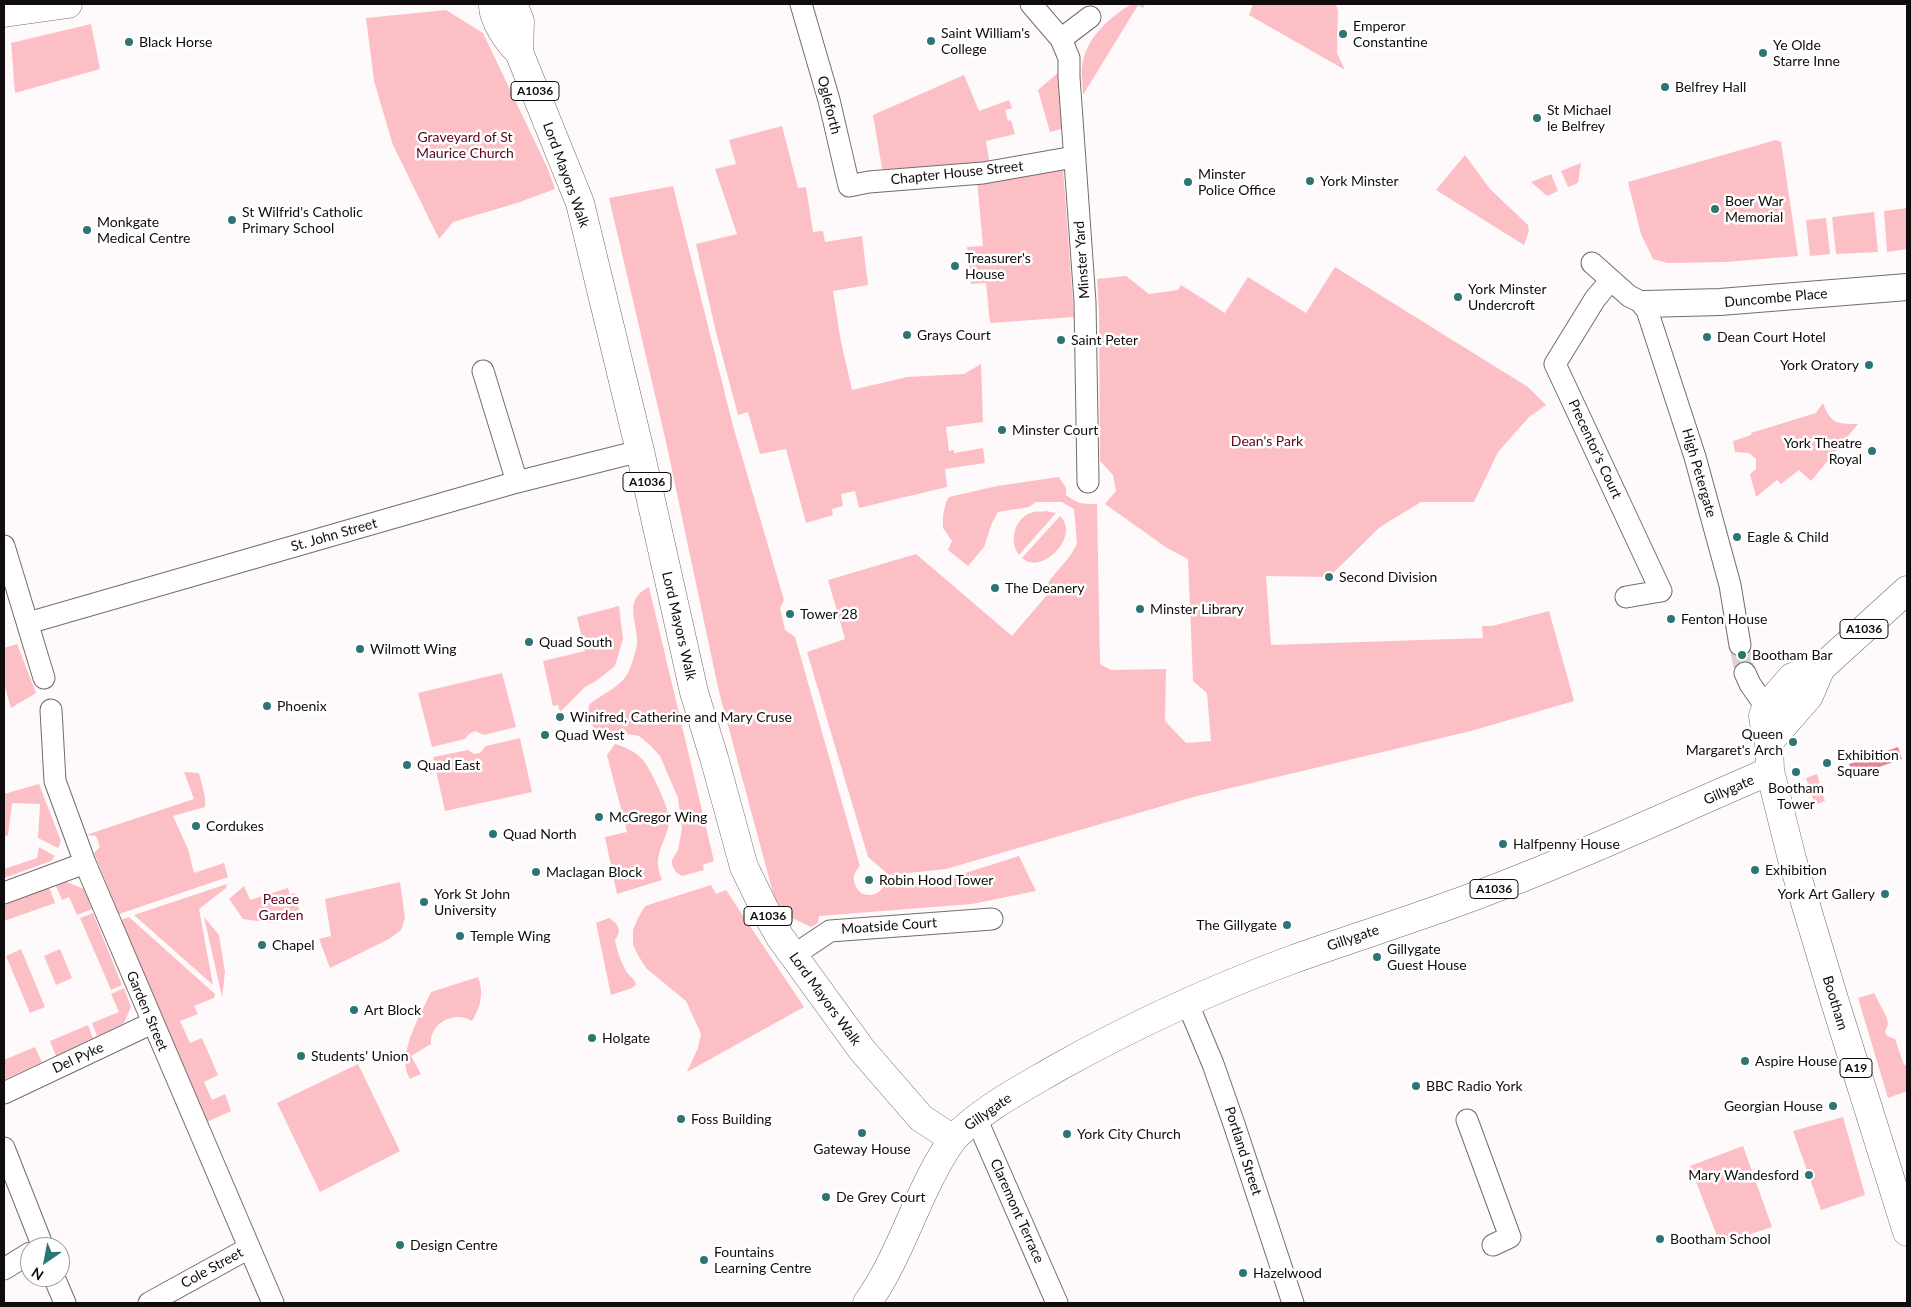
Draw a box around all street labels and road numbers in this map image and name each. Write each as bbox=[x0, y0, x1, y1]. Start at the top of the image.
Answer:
street label: Ogleforth bbox=[814, 74, 844, 136]
road number: A1036 bbox=[511, 82, 559, 100]
street label: Lord Mayors Walk bbox=[539, 120, 593, 230]
street label: Chapter House Street bbox=[890, 158, 1024, 188]
street label: Minster Yard bbox=[1071, 221, 1093, 299]
street label: Duncombe Place bbox=[1724, 285, 1828, 311]
street label: Precentor's Court bbox=[1565, 397, 1625, 501]
street label: High Petergate bbox=[1678, 427, 1720, 519]
road number: A1036 bbox=[623, 472, 671, 492]
street label: St. John Street bbox=[289, 515, 379, 555]
street label: Lord Mayors Walk bbox=[658, 570, 700, 682]
road number: A1036 bbox=[1840, 620, 1888, 638]
street label: Gillygate bbox=[1701, 771, 1757, 809]
road number: A1036 bbox=[1470, 880, 1518, 899]
road number: A1036 bbox=[744, 906, 792, 926]
street label: Moatside Court bbox=[841, 914, 937, 938]
street label: Gillygate bbox=[1325, 921, 1381, 955]
street label: Lord Mayors Walk bbox=[786, 949, 864, 1049]
street label: Garden Street bbox=[123, 968, 171, 1054]
street label: Bootham bbox=[1819, 974, 1851, 1032]
street label: Del Pyke bbox=[50, 1039, 106, 1077]
road number: A19 bbox=[1840, 1058, 1872, 1078]
street label: Gillygate bbox=[961, 1090, 1015, 1134]
street label: Portland Street bbox=[1221, 1104, 1265, 1198]
street label: Claremont Terrace bbox=[986, 1156, 1048, 1266]
street label: Cole Street bbox=[178, 1244, 246, 1292]

